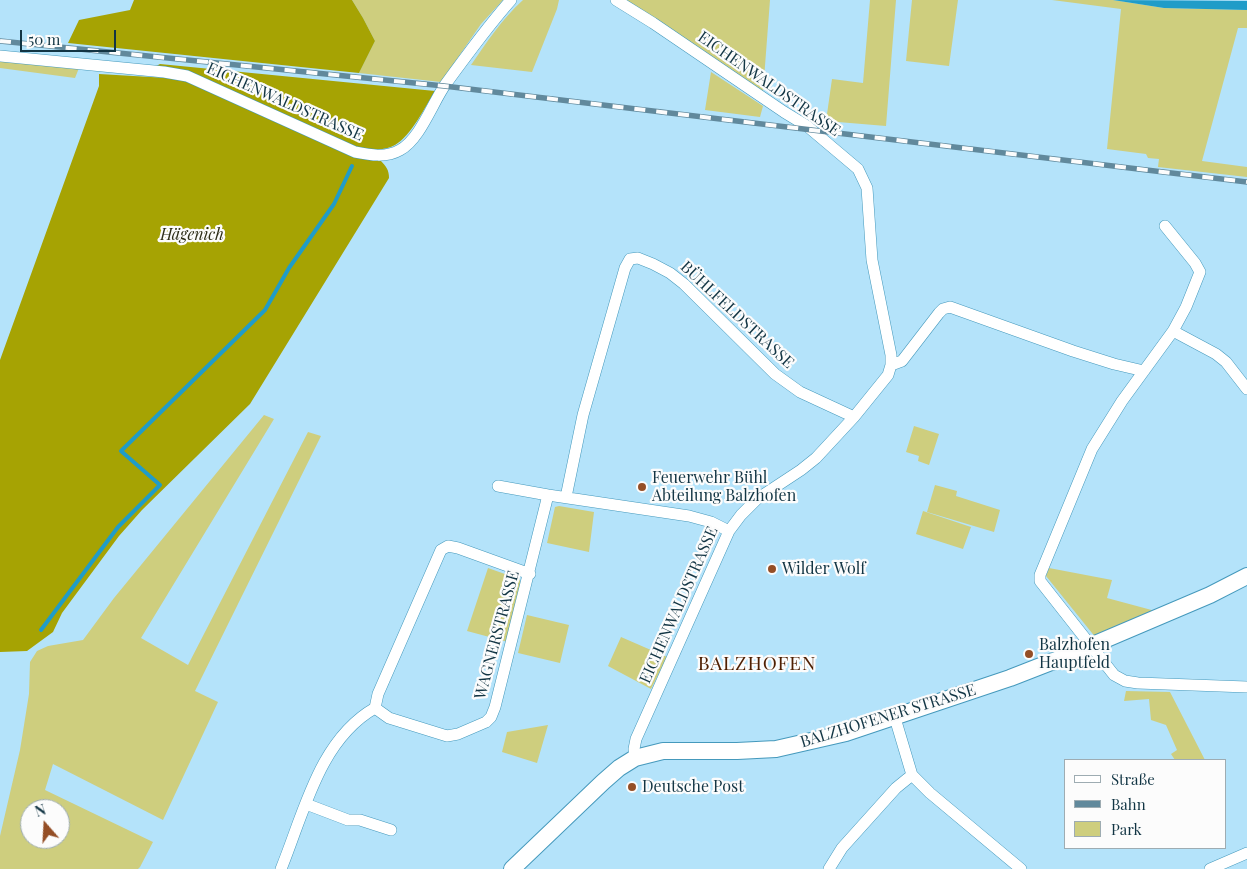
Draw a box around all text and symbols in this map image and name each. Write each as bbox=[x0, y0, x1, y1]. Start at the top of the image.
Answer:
scale bar bbox=[22, 20, 119, 52]
street label: EICHENWALDSTRASSE bbox=[694, 28, 844, 140]
text: 50 m bbox=[28, 29, 60, 49]
street label: EICHENWALDSTRASSE bbox=[204, 59, 366, 145]
park label: Hägenich bbox=[160, 225, 224, 245]
street label: BÜHLFELDSTRASSE bbox=[676, 257, 798, 373]
place label: Feuerwehr Bühl Abteilung Balzhofen bbox=[652, 468, 796, 506]
marker: Feuerwehr Bühl Abteilung Balzhofen bbox=[636, 481, 648, 493]
street label: EICHENWALDSTRASSE bbox=[636, 524, 722, 686]
place label: Wilder Wolf bbox=[782, 559, 866, 579]
marker: Wilder Wolf bbox=[766, 563, 778, 575]
street label: WAGNERSTRASSE bbox=[471, 569, 523, 701]
place label: Balzhofen Hauptfeld bbox=[1039, 635, 1110, 673]
marker: Balzhofen Hauptfeld bbox=[1023, 648, 1035, 660]
district label: BALZHOFEN bbox=[697, 653, 817, 675]
street label: BALZHOFENER STRASSE bbox=[798, 680, 978, 752]
legend bbox=[1064, 759, 1227, 849]
text: Straße bbox=[1111, 769, 1155, 789]
place label: Deutsche Post bbox=[642, 777, 744, 797]
marker: Deutsche Post bbox=[626, 781, 638, 793]
text: Bahn bbox=[1111, 794, 1146, 814]
north arrow bbox=[20, 799, 70, 849]
text: N bbox=[32, 800, 48, 821]
text: Park bbox=[1111, 819, 1142, 839]

